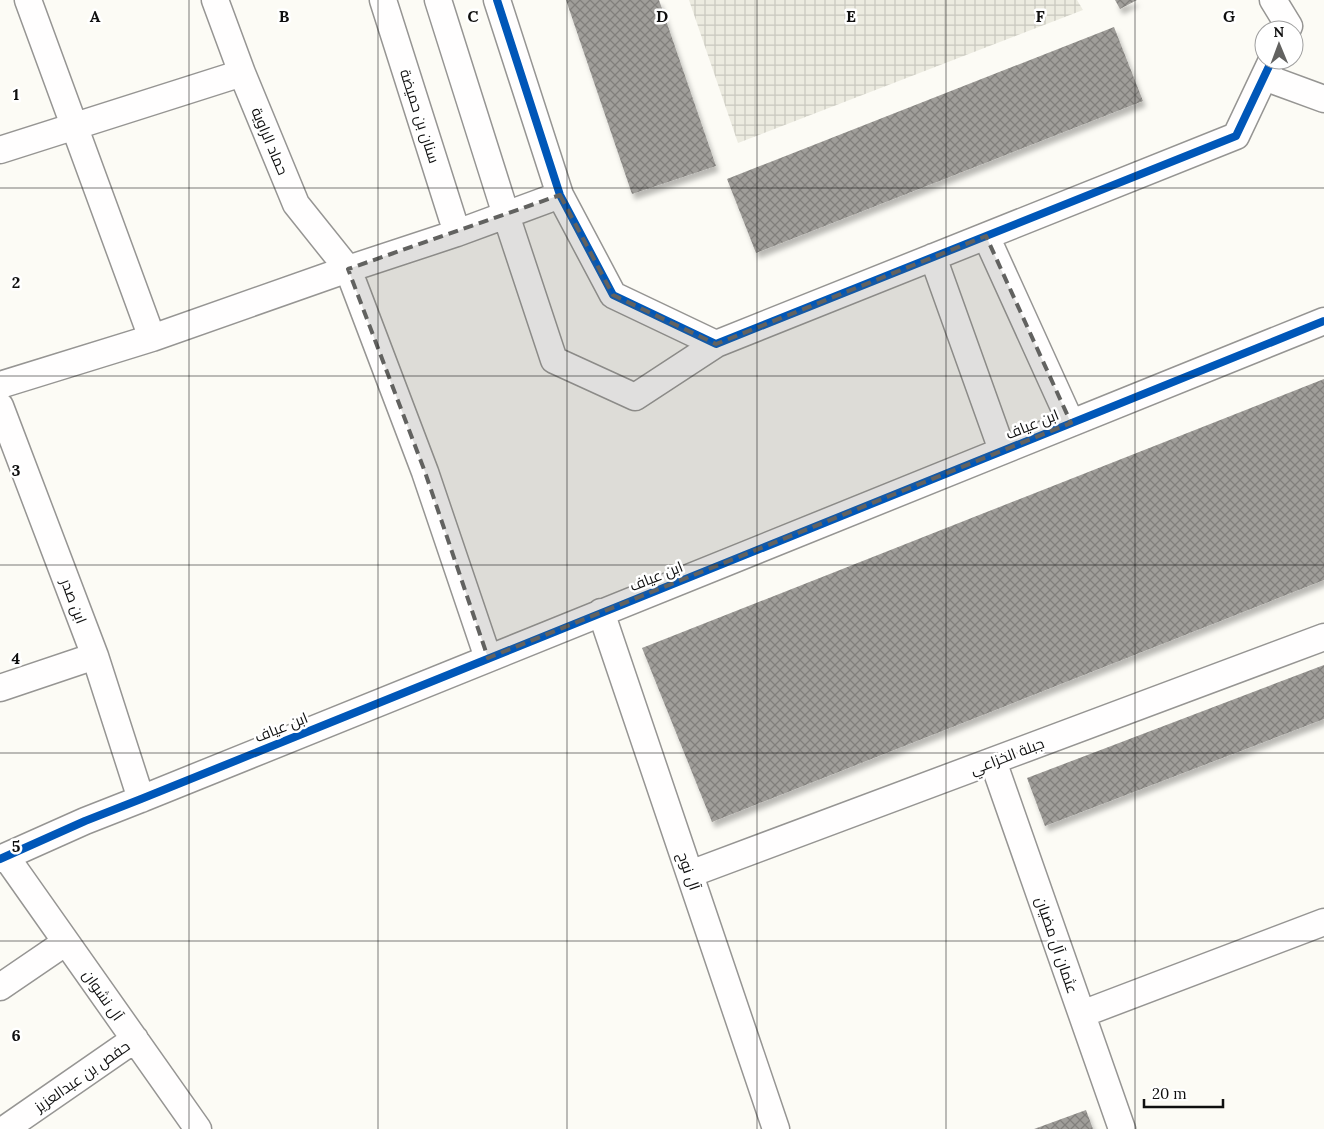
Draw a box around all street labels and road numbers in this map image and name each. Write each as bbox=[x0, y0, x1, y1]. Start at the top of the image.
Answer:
street label: سنان بن حميضة bbox=[395, 66, 444, 166]
street label: حماد الراوية bbox=[247, 104, 293, 178]
street label: ابن عياف bbox=[1003, 405, 1062, 444]
street label: ابن عياف bbox=[627, 557, 686, 596]
street label: ابن صدر bbox=[55, 575, 91, 627]
street label: ابن عياف bbox=[252, 708, 311, 747]
street label: جبلة الخزاعي bbox=[967, 733, 1048, 782]
street label: آل نوح bbox=[672, 849, 704, 893]
street label: عثمان آل مضيان bbox=[1031, 894, 1082, 996]
street label: آل نشوان bbox=[78, 966, 127, 1025]
street label: حفص بن عبدالعزيز bbox=[30, 1036, 134, 1117]

